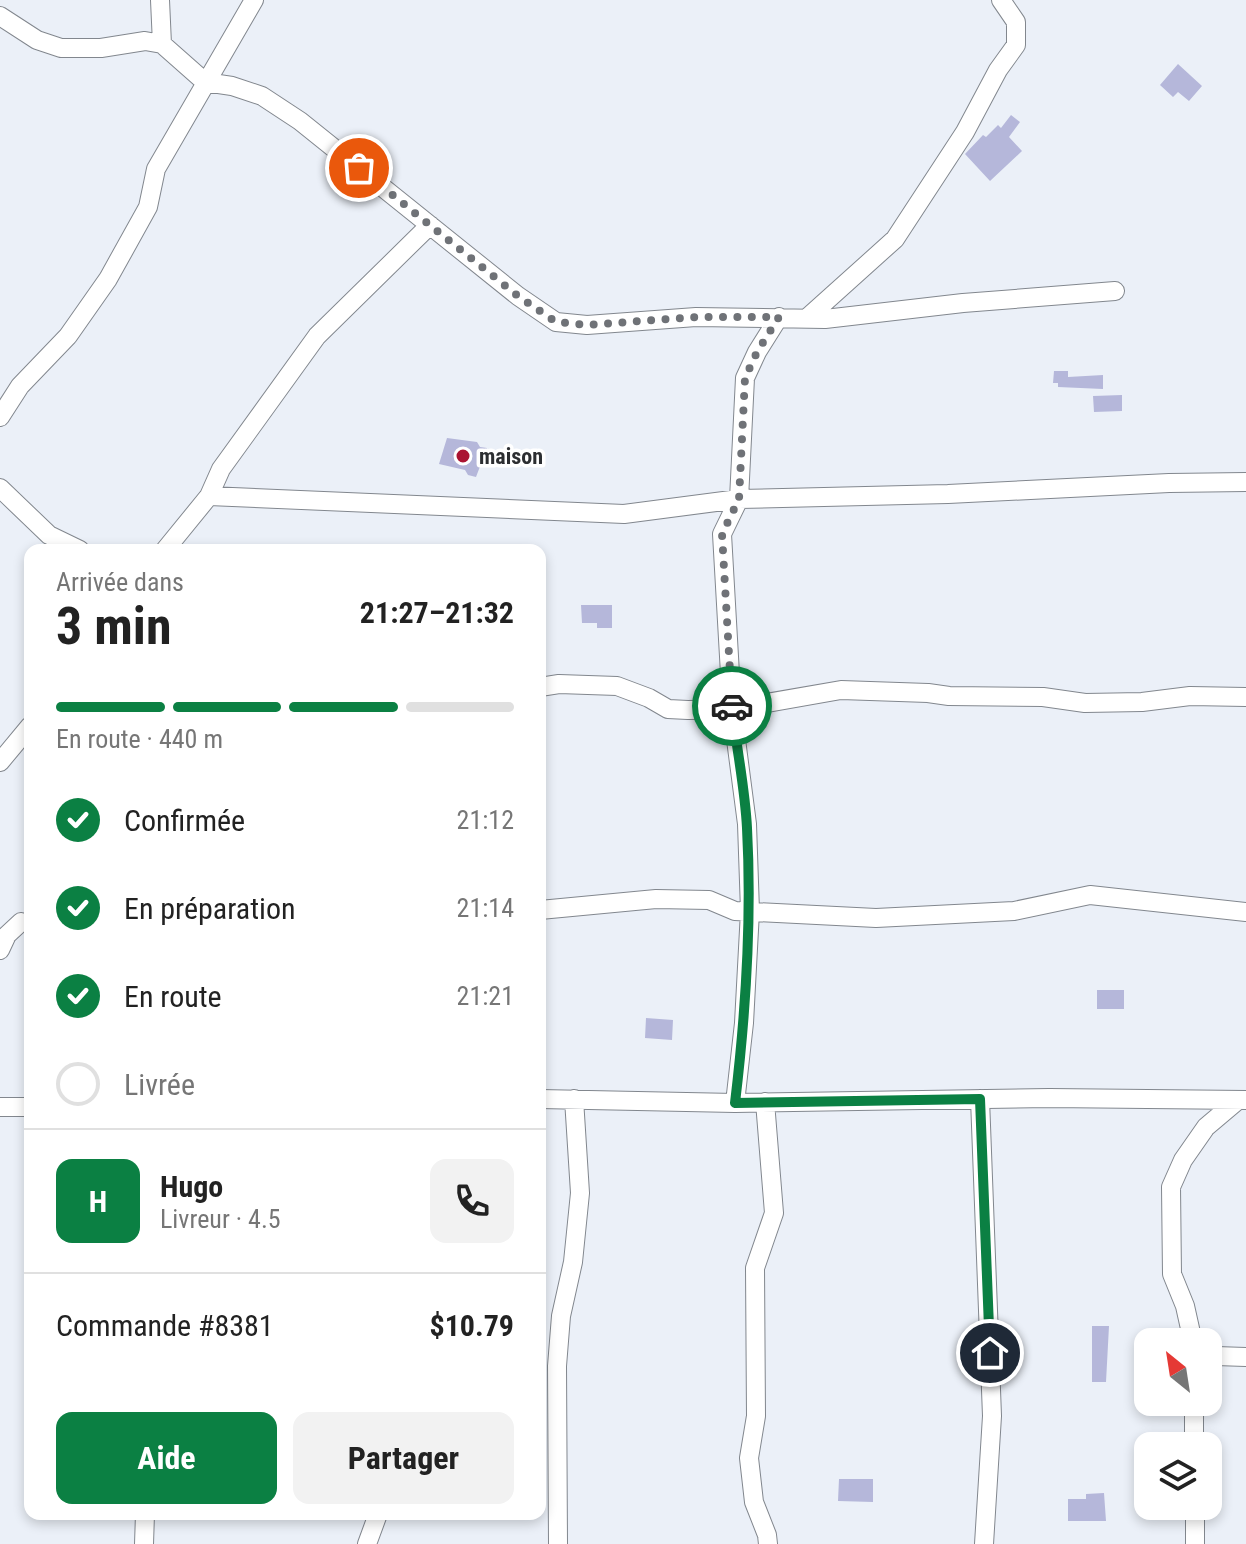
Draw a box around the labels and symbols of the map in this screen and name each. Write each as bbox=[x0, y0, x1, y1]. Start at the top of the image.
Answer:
pin bbox=[325, 134, 393, 202]
place label: maison bbox=[479, 444, 543, 469]
marker: maison bbox=[454, 447, 472, 465]
courier bbox=[692, 666, 772, 746]
pin bbox=[956, 1319, 1024, 1387]
north arrow bbox=[1134, 1328, 1222, 1416]

